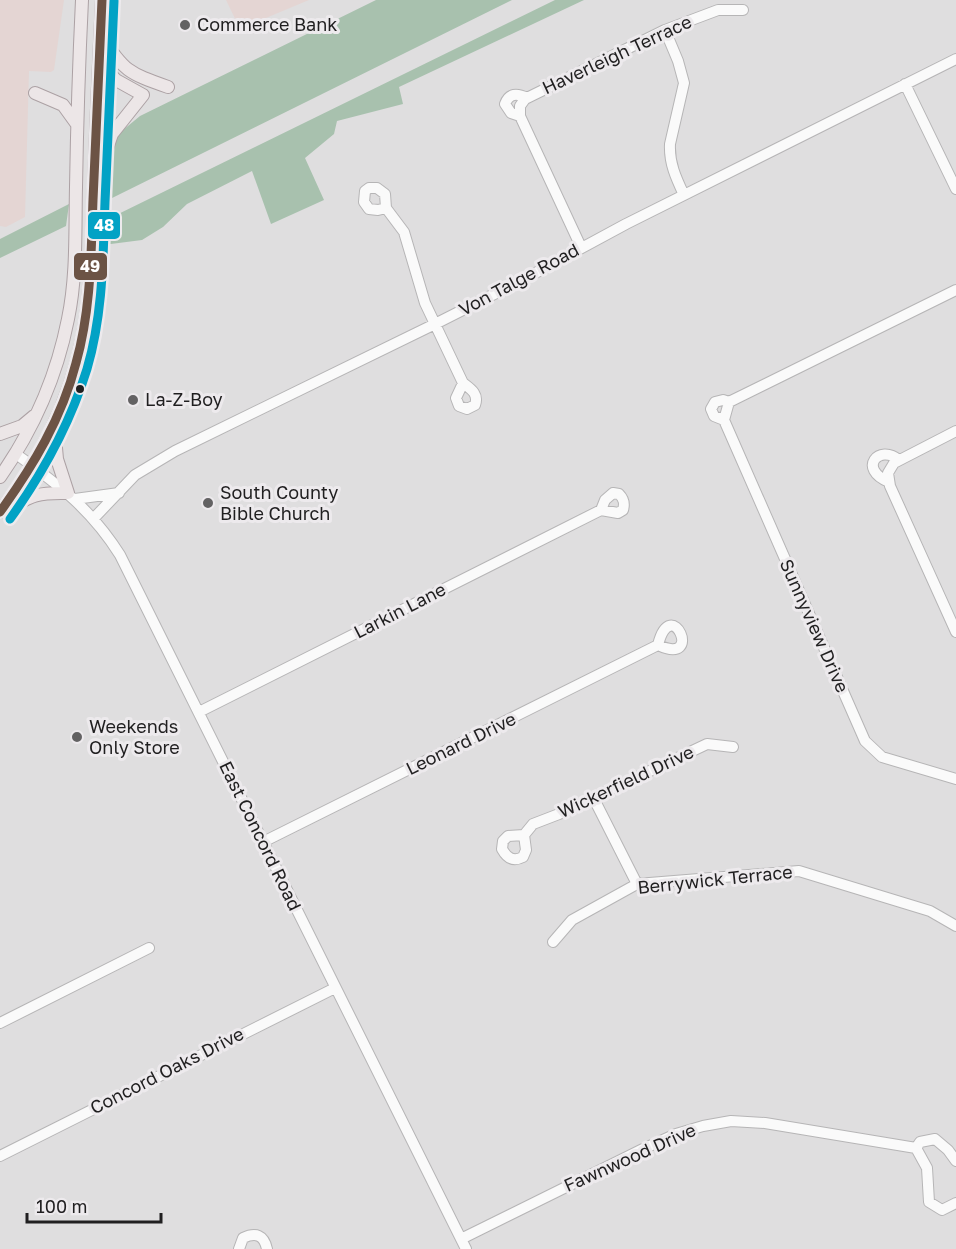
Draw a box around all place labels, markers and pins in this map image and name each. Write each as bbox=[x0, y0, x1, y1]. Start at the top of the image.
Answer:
place label: Commerce Bank bbox=[197, 13, 337, 35]
marker: Commerce Bank bbox=[178, 18, 192, 32]
unlabelled marker bbox=[74, 383, 86, 395]
place label: La-Z-Boy bbox=[145, 388, 223, 410]
marker: La-Z-Boy bbox=[126, 393, 140, 407]
place label: South County Bible Church bbox=[220, 481, 338, 524]
marker: South County Bible Church bbox=[201, 496, 215, 510]
place label: Weekends Only Store bbox=[89, 715, 180, 758]
marker: Weekends Only Store bbox=[70, 730, 84, 744]

